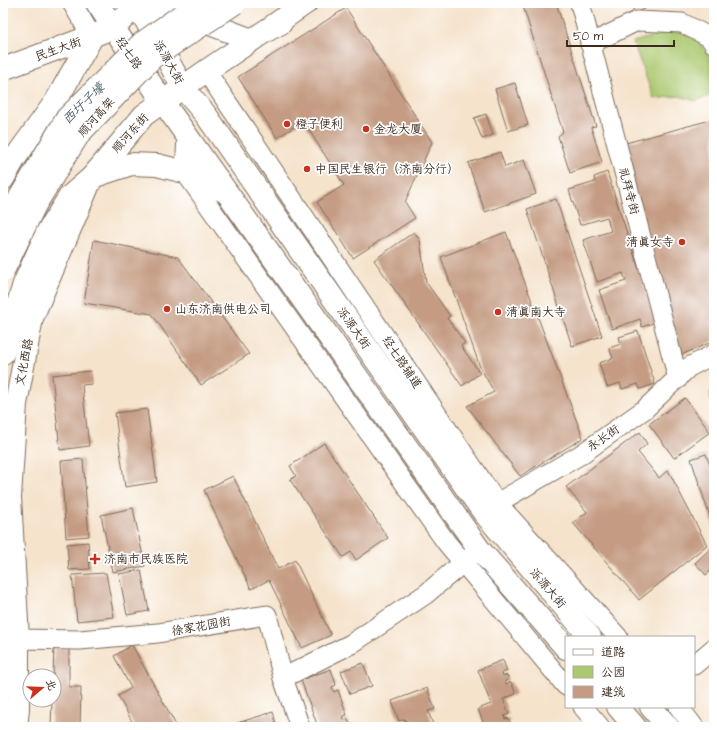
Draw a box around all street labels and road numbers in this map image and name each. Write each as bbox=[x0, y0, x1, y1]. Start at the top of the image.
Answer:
street label: 民生大街 bbox=[33, 33, 84, 66]
street label: 经七路 bbox=[111, 34, 146, 73]
street label: 泺源大街 bbox=[149, 37, 188, 87]
street label: 顺河高架 bbox=[74, 94, 119, 141]
street label: 顺河东街 bbox=[108, 110, 153, 157]
street label: 礼拜寺街 bbox=[614, 166, 643, 217]
street label: 泺源大街 bbox=[333, 304, 374, 353]
street label: 经七路辅道 bbox=[378, 333, 425, 392]
street label: 文化西路 bbox=[12, 337, 37, 387]
street label: 永长街 bbox=[584, 421, 623, 456]
street label: 泺源大街 bbox=[526, 564, 570, 612]
street label: 徐家花园街 bbox=[170, 613, 232, 640]

